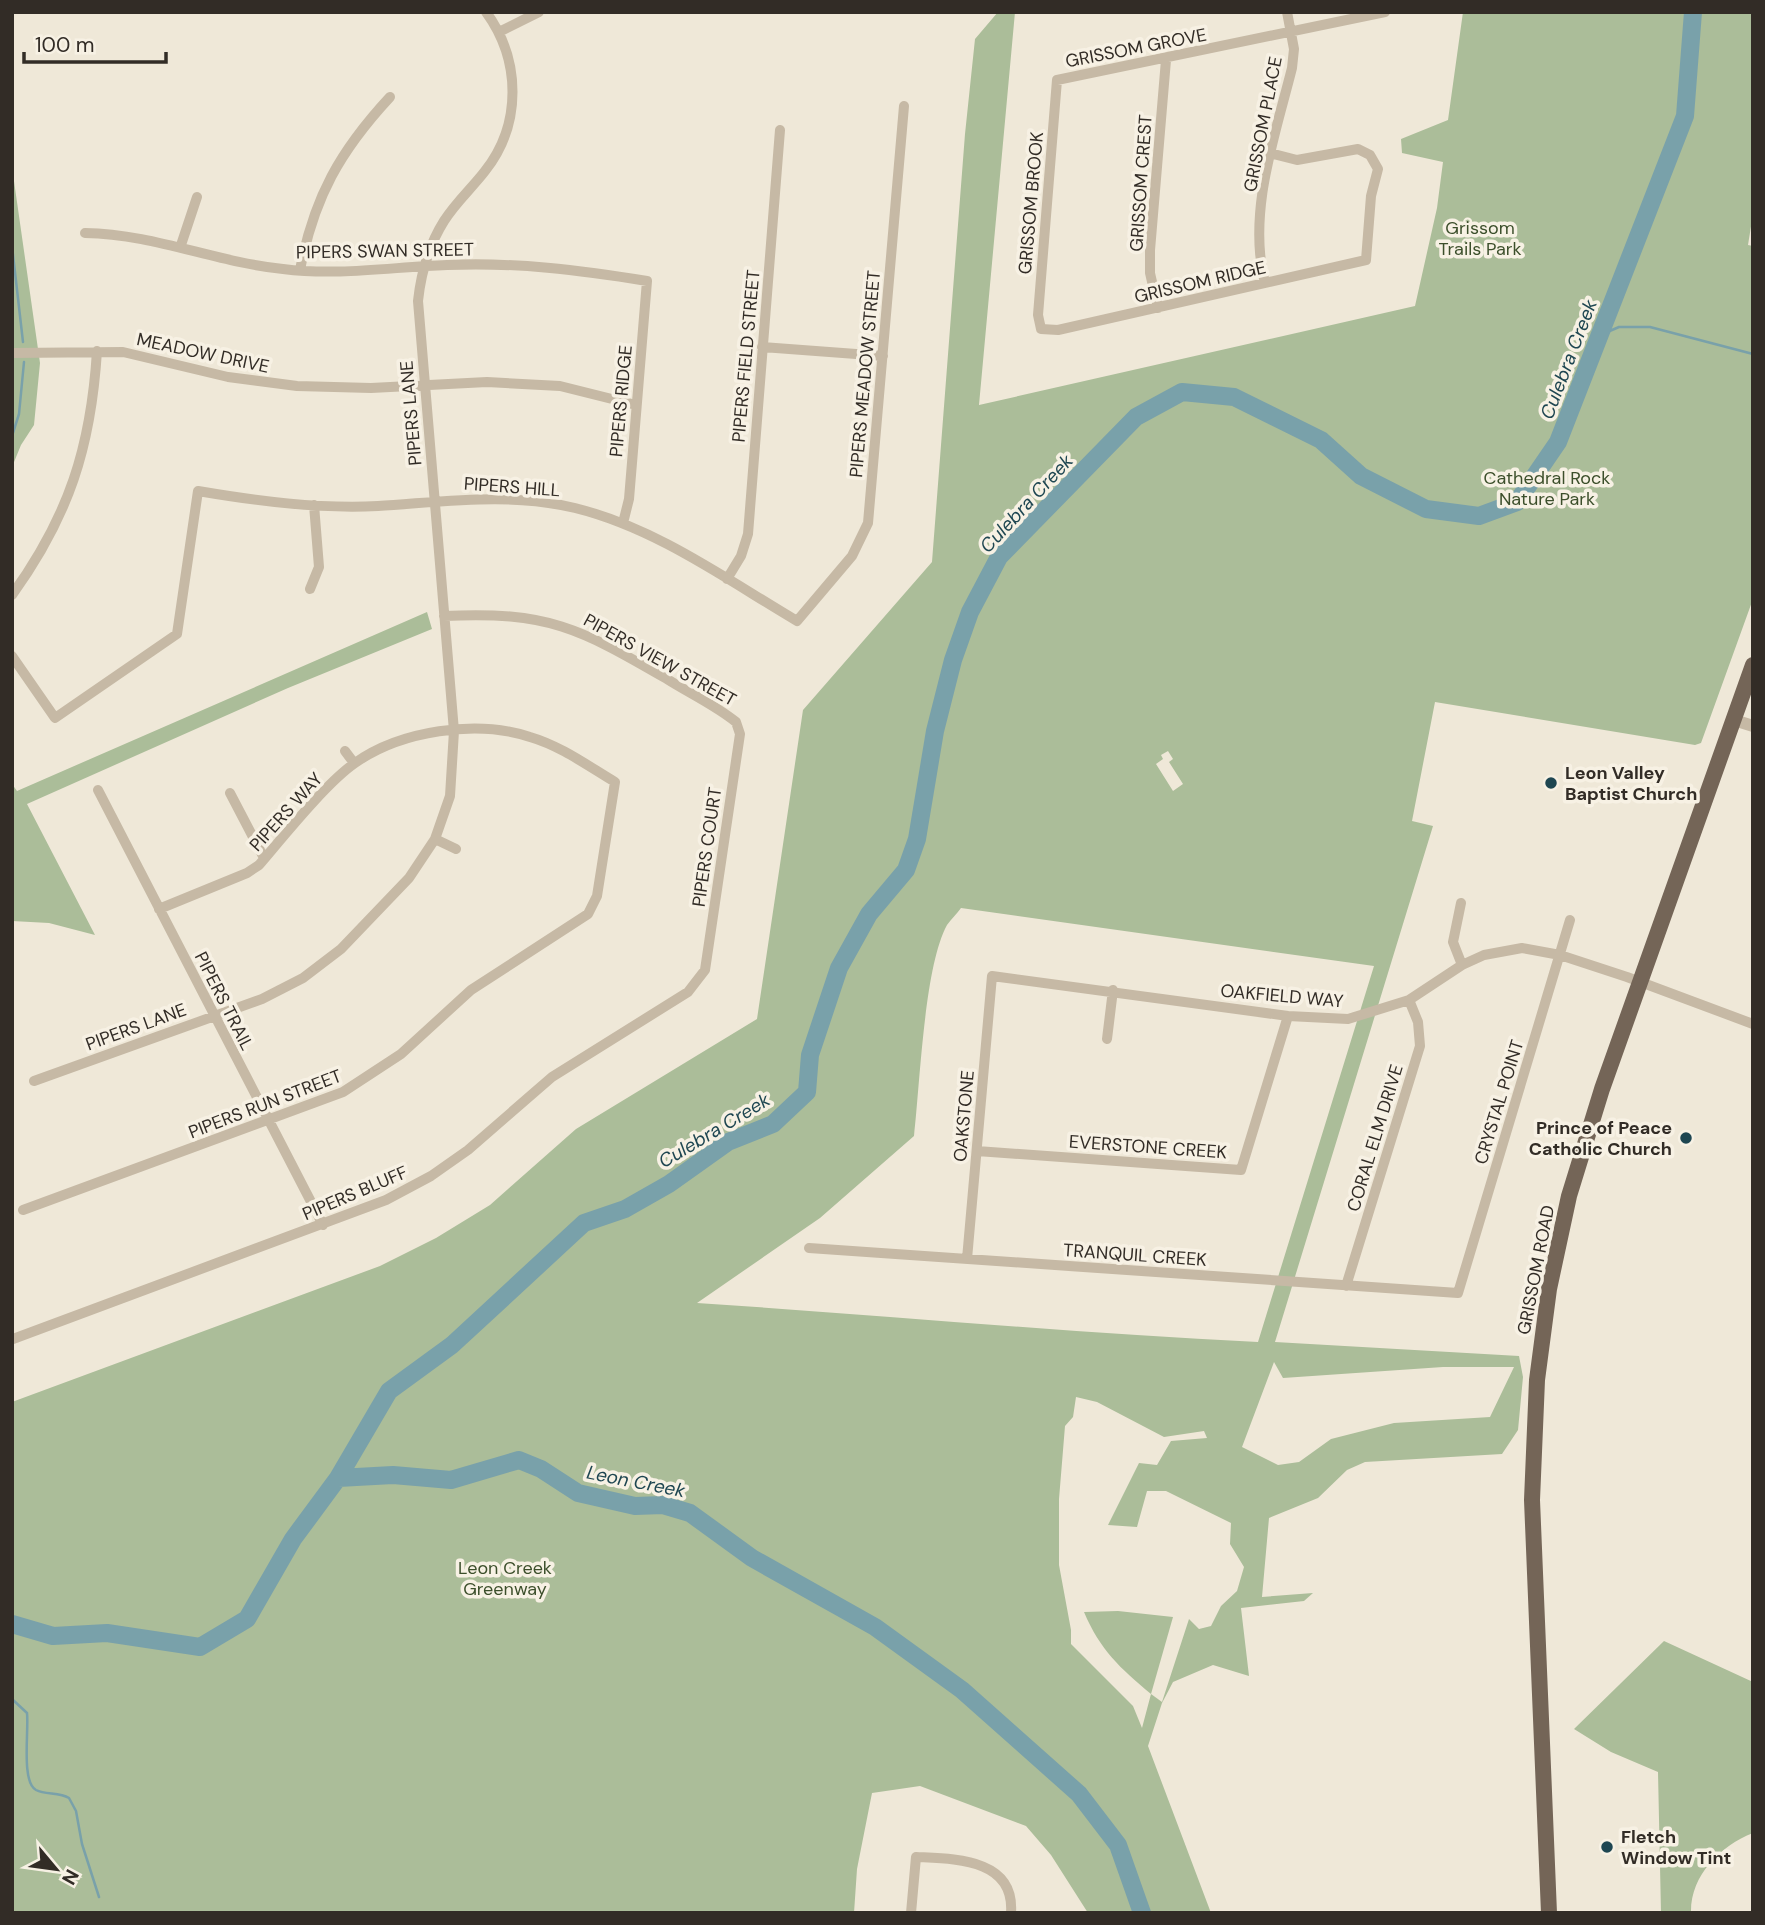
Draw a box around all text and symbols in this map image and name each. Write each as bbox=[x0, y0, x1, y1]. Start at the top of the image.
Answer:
scale bar bbox=[24, 21, 166, 65]
street label: GRISSOM GROVE bbox=[1063, 23, 1209, 73]
text: 100 m bbox=[35, 31, 95, 59]
street label: GRISSOM PLACE bbox=[1238, 54, 1288, 194]
street label: GRISSOM CREST bbox=[1124, 114, 1158, 252]
street label: GRISSOM BROOK bbox=[1013, 130, 1049, 275]
park label: Grissom Trails Park bbox=[1438, 216, 1522, 261]
street label: PIPERS SWAN STREET bbox=[296, 237, 474, 265]
street label: GRISSOM RIDGE bbox=[1132, 255, 1268, 309]
street label: PIPERS FIELD STREET bbox=[726, 269, 766, 443]
street label: PIPERS MEADOW STREET bbox=[844, 269, 886, 479]
water label: Culebra Creek bbox=[1534, 296, 1603, 423]
street label: MEADOW DRIVE bbox=[135, 327, 271, 379]
street label: PIPERS RIDGE bbox=[604, 344, 638, 458]
street label: PIPERS LANE bbox=[394, 360, 428, 466]
water label: Culebra Creek bbox=[974, 448, 1079, 558]
park label: Cathedral Rock Nature Park bbox=[1484, 466, 1610, 511]
street label: PIPERS HILL bbox=[463, 472, 561, 502]
street label: PIPERS VIEW STREET bbox=[579, 608, 741, 712]
place label: Leon Valley Baptist Church bbox=[1565, 761, 1697, 806]
street label: PIPERS WAY bbox=[244, 767, 328, 857]
marker: Leon Valley Baptist Church bbox=[1543, 775, 1559, 791]
street label: PIPERS COURT bbox=[687, 786, 727, 908]
street label: PIPERS TRAIL bbox=[189, 948, 259, 1054]
street label: OAKFIELD WAY bbox=[1219, 979, 1345, 1013]
street label: PIPERS LANE bbox=[82, 998, 190, 1056]
street label: CRYSTAL POINT bbox=[1469, 1037, 1529, 1167]
street label: CORAL ELM DRIVE bbox=[1341, 1061, 1409, 1215]
street label: PIPERS RUN STREET bbox=[185, 1064, 345, 1144]
street label: OAKSTONE bbox=[948, 1069, 980, 1163]
water label: Culebra Creek bbox=[654, 1087, 775, 1174]
place label: Prince of Peace Catholic Church bbox=[1529, 1116, 1672, 1161]
street label: EVERSTONE CREEK bbox=[1068, 1130, 1228, 1165]
marker: Prince of Peace Catholic Church bbox=[1678, 1130, 1694, 1146]
street label: PIPERS BLUFF bbox=[299, 1160, 412, 1226]
street label: GRISSOM ROAD bbox=[1512, 1203, 1560, 1337]
street label: TRANQUIL CREEK bbox=[1062, 1238, 1208, 1272]
water label: Leon Creek bbox=[584, 1460, 688, 1503]
park label: Leon Creek Greenway bbox=[458, 1556, 552, 1601]
place label: Fletch Window Tint bbox=[1621, 1825, 1731, 1870]
north arrow bbox=[21, 1834, 91, 1904]
marker: Fletch Window Tint bbox=[1599, 1839, 1615, 1855]
text: N bbox=[56, 1865, 85, 1889]

